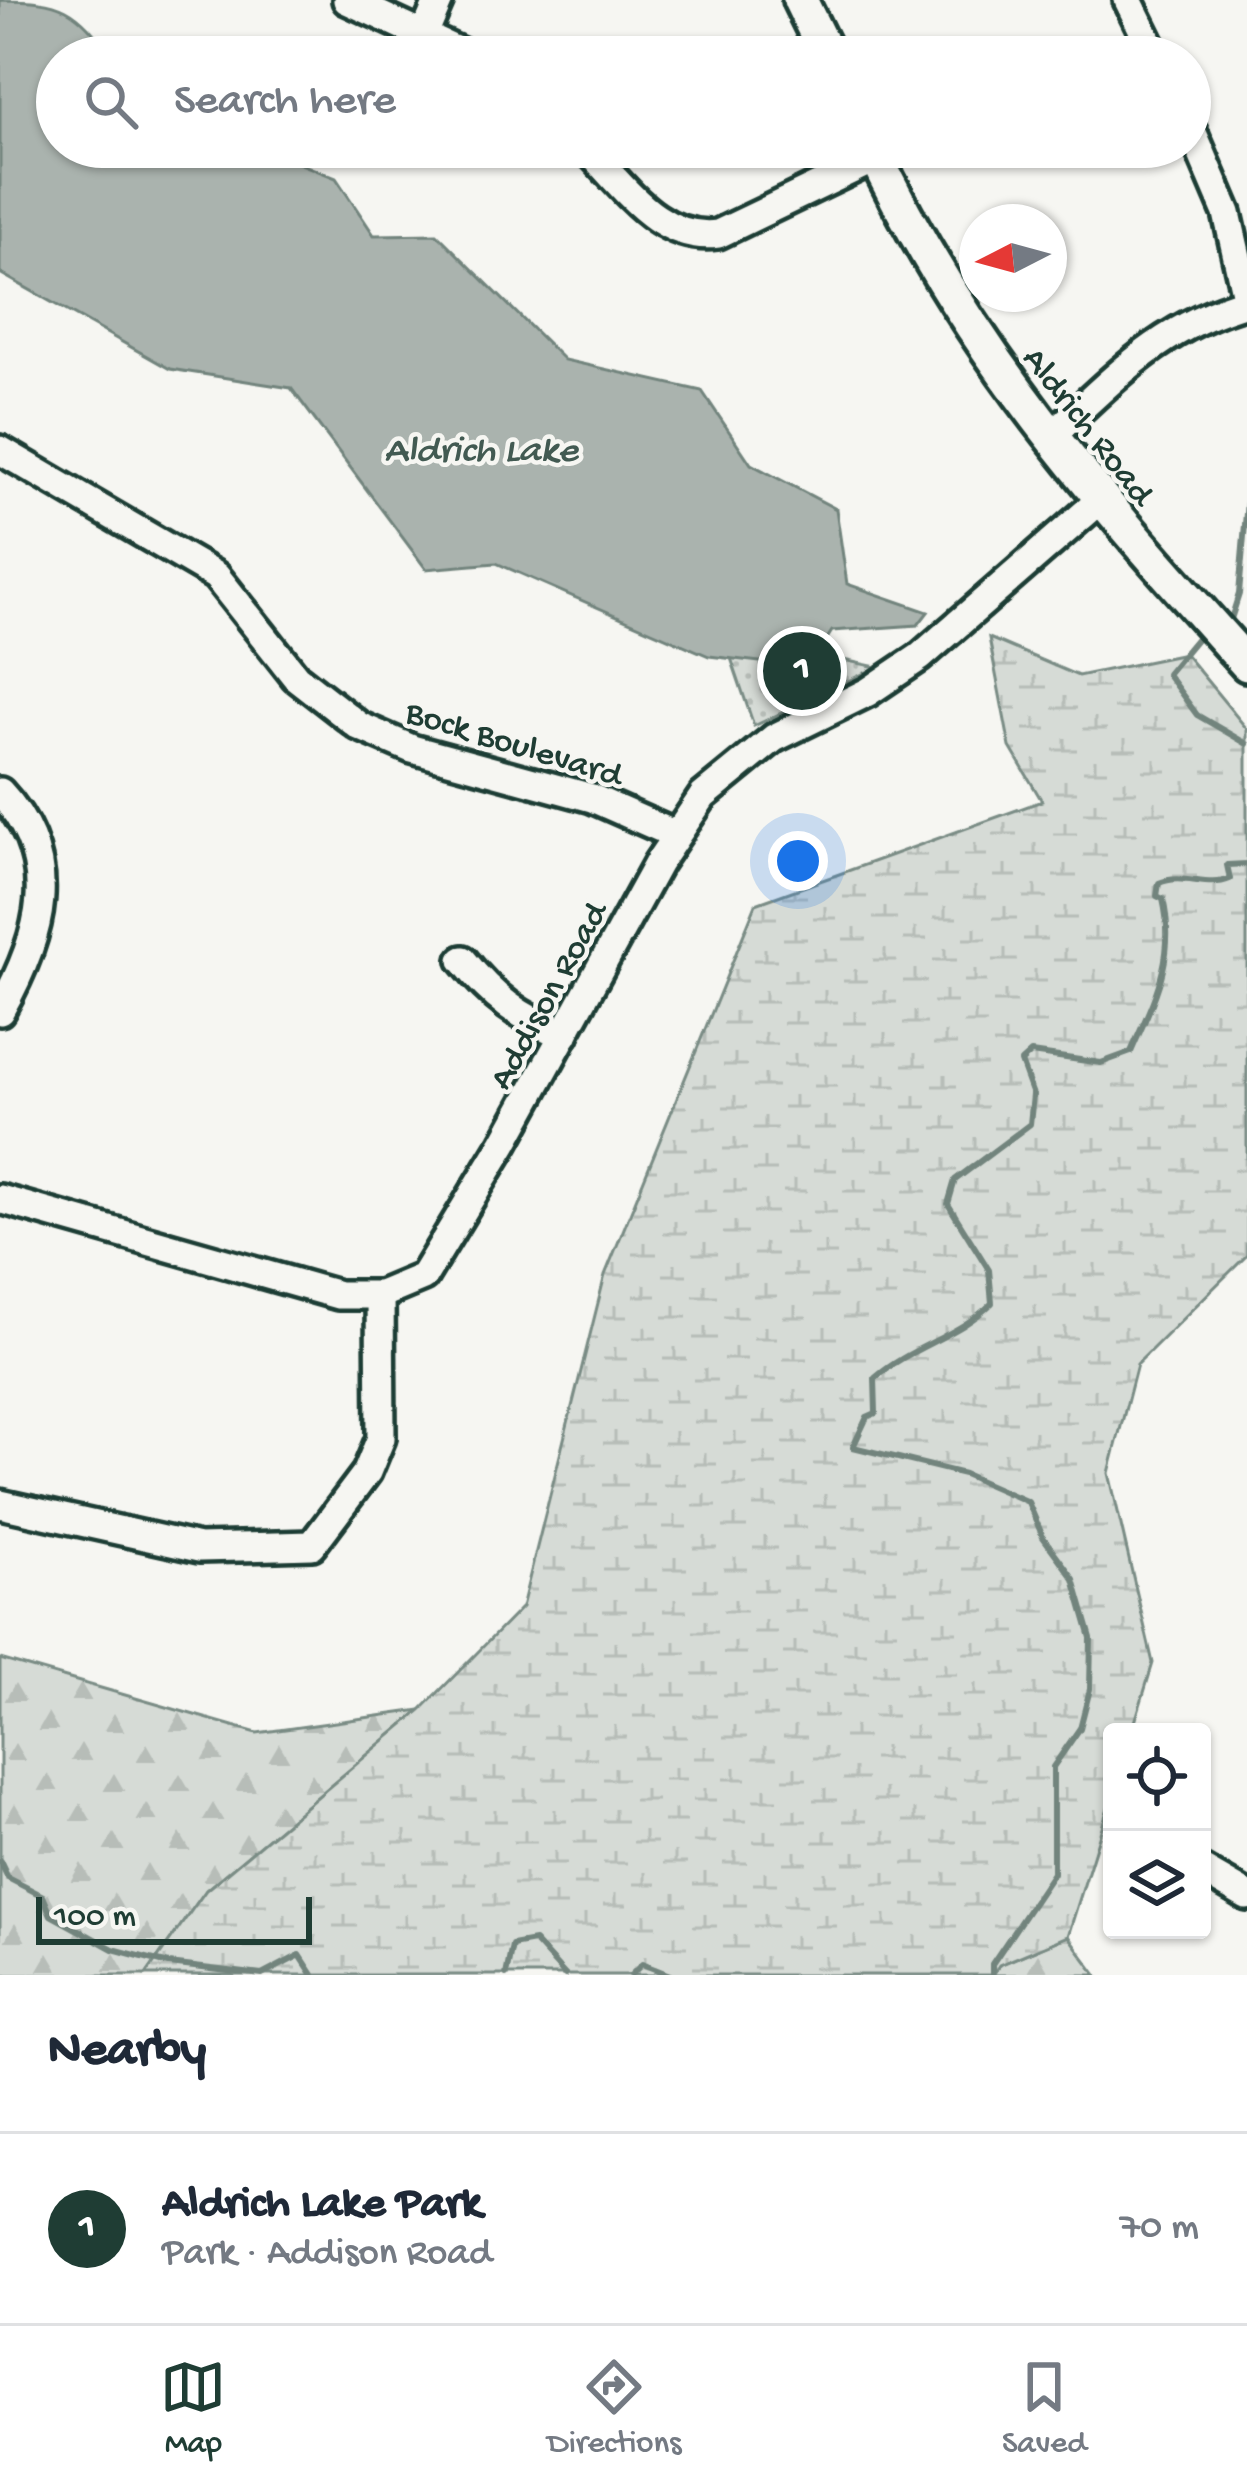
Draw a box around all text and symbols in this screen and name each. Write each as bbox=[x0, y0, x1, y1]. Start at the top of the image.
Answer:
search box bbox=[36, 36, 1211, 168]
icon: search bbox=[78, 69, 144, 135]
text: Search here bbox=[174, 76, 396, 129]
north arrow bbox=[959, 204, 1067, 312]
street label: Aldrich Road bbox=[1011, 340, 1163, 518]
water label: Aldrich Lake bbox=[384, 430, 580, 476]
pin: 1 bbox=[763, 626, 841, 716]
street label: Bock Boulevard bbox=[399, 693, 629, 800]
your location bbox=[768, 831, 828, 891]
street label: Addison Road bbox=[482, 893, 621, 1098]
map controls bbox=[1103, 1723, 1211, 1939]
button: locate bbox=[1103, 1723, 1211, 1831]
button: layers bbox=[1103, 1831, 1211, 1939]
scale bar bbox=[36, 1891, 312, 1944]
text: 100 m bbox=[54, 1899, 136, 1937]
text: Nearby bbox=[48, 2023, 206, 2083]
text: Aldrich Lake Park bbox=[162, 2179, 482, 2232]
text: 1 bbox=[79, 2206, 95, 2252]
text: 70 m bbox=[1120, 2206, 1199, 2252]
text: Park · Addison Road bbox=[162, 2232, 492, 2278]
tab: Map bbox=[160, 2354, 226, 2464]
tab: Directions bbox=[547, 2354, 681, 2464]
tab: Saved bbox=[1002, 2354, 1087, 2464]

